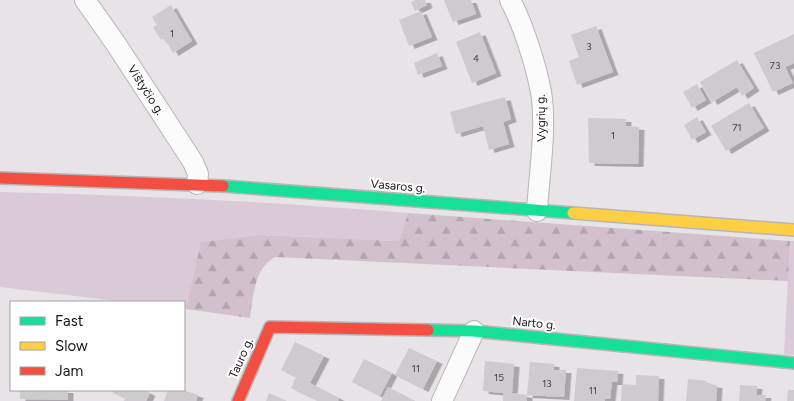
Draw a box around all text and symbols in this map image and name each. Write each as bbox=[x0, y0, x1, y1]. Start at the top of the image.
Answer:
house number: 1 bbox=[170, 27, 174, 40]
house number: 3 bbox=[586, 40, 592, 53]
house number: 4 bbox=[473, 52, 479, 65]
house number: 73 bbox=[770, 59, 780, 72]
street label: Vištyčio g. bbox=[125, 63, 167, 117]
street label: Vygrių g. bbox=[534, 94, 548, 142]
house number: 71 bbox=[732, 121, 742, 134]
house number: 1 bbox=[611, 129, 615, 142]
street label: Vasaros g. bbox=[370, 177, 426, 195]
legend bbox=[10, 301, 185, 391]
text: Fast bbox=[55, 312, 84, 330]
street label: Narto g. bbox=[512, 314, 556, 332]
street label: Tauro g. bbox=[226, 336, 256, 380]
text: Slow bbox=[55, 337, 88, 355]
text: Jam bbox=[55, 362, 83, 380]
house number: 11 bbox=[412, 362, 420, 375]
house number: 15 bbox=[494, 371, 504, 384]
house number: 13 bbox=[542, 377, 552, 390]
house number: 11 bbox=[589, 384, 597, 397]

